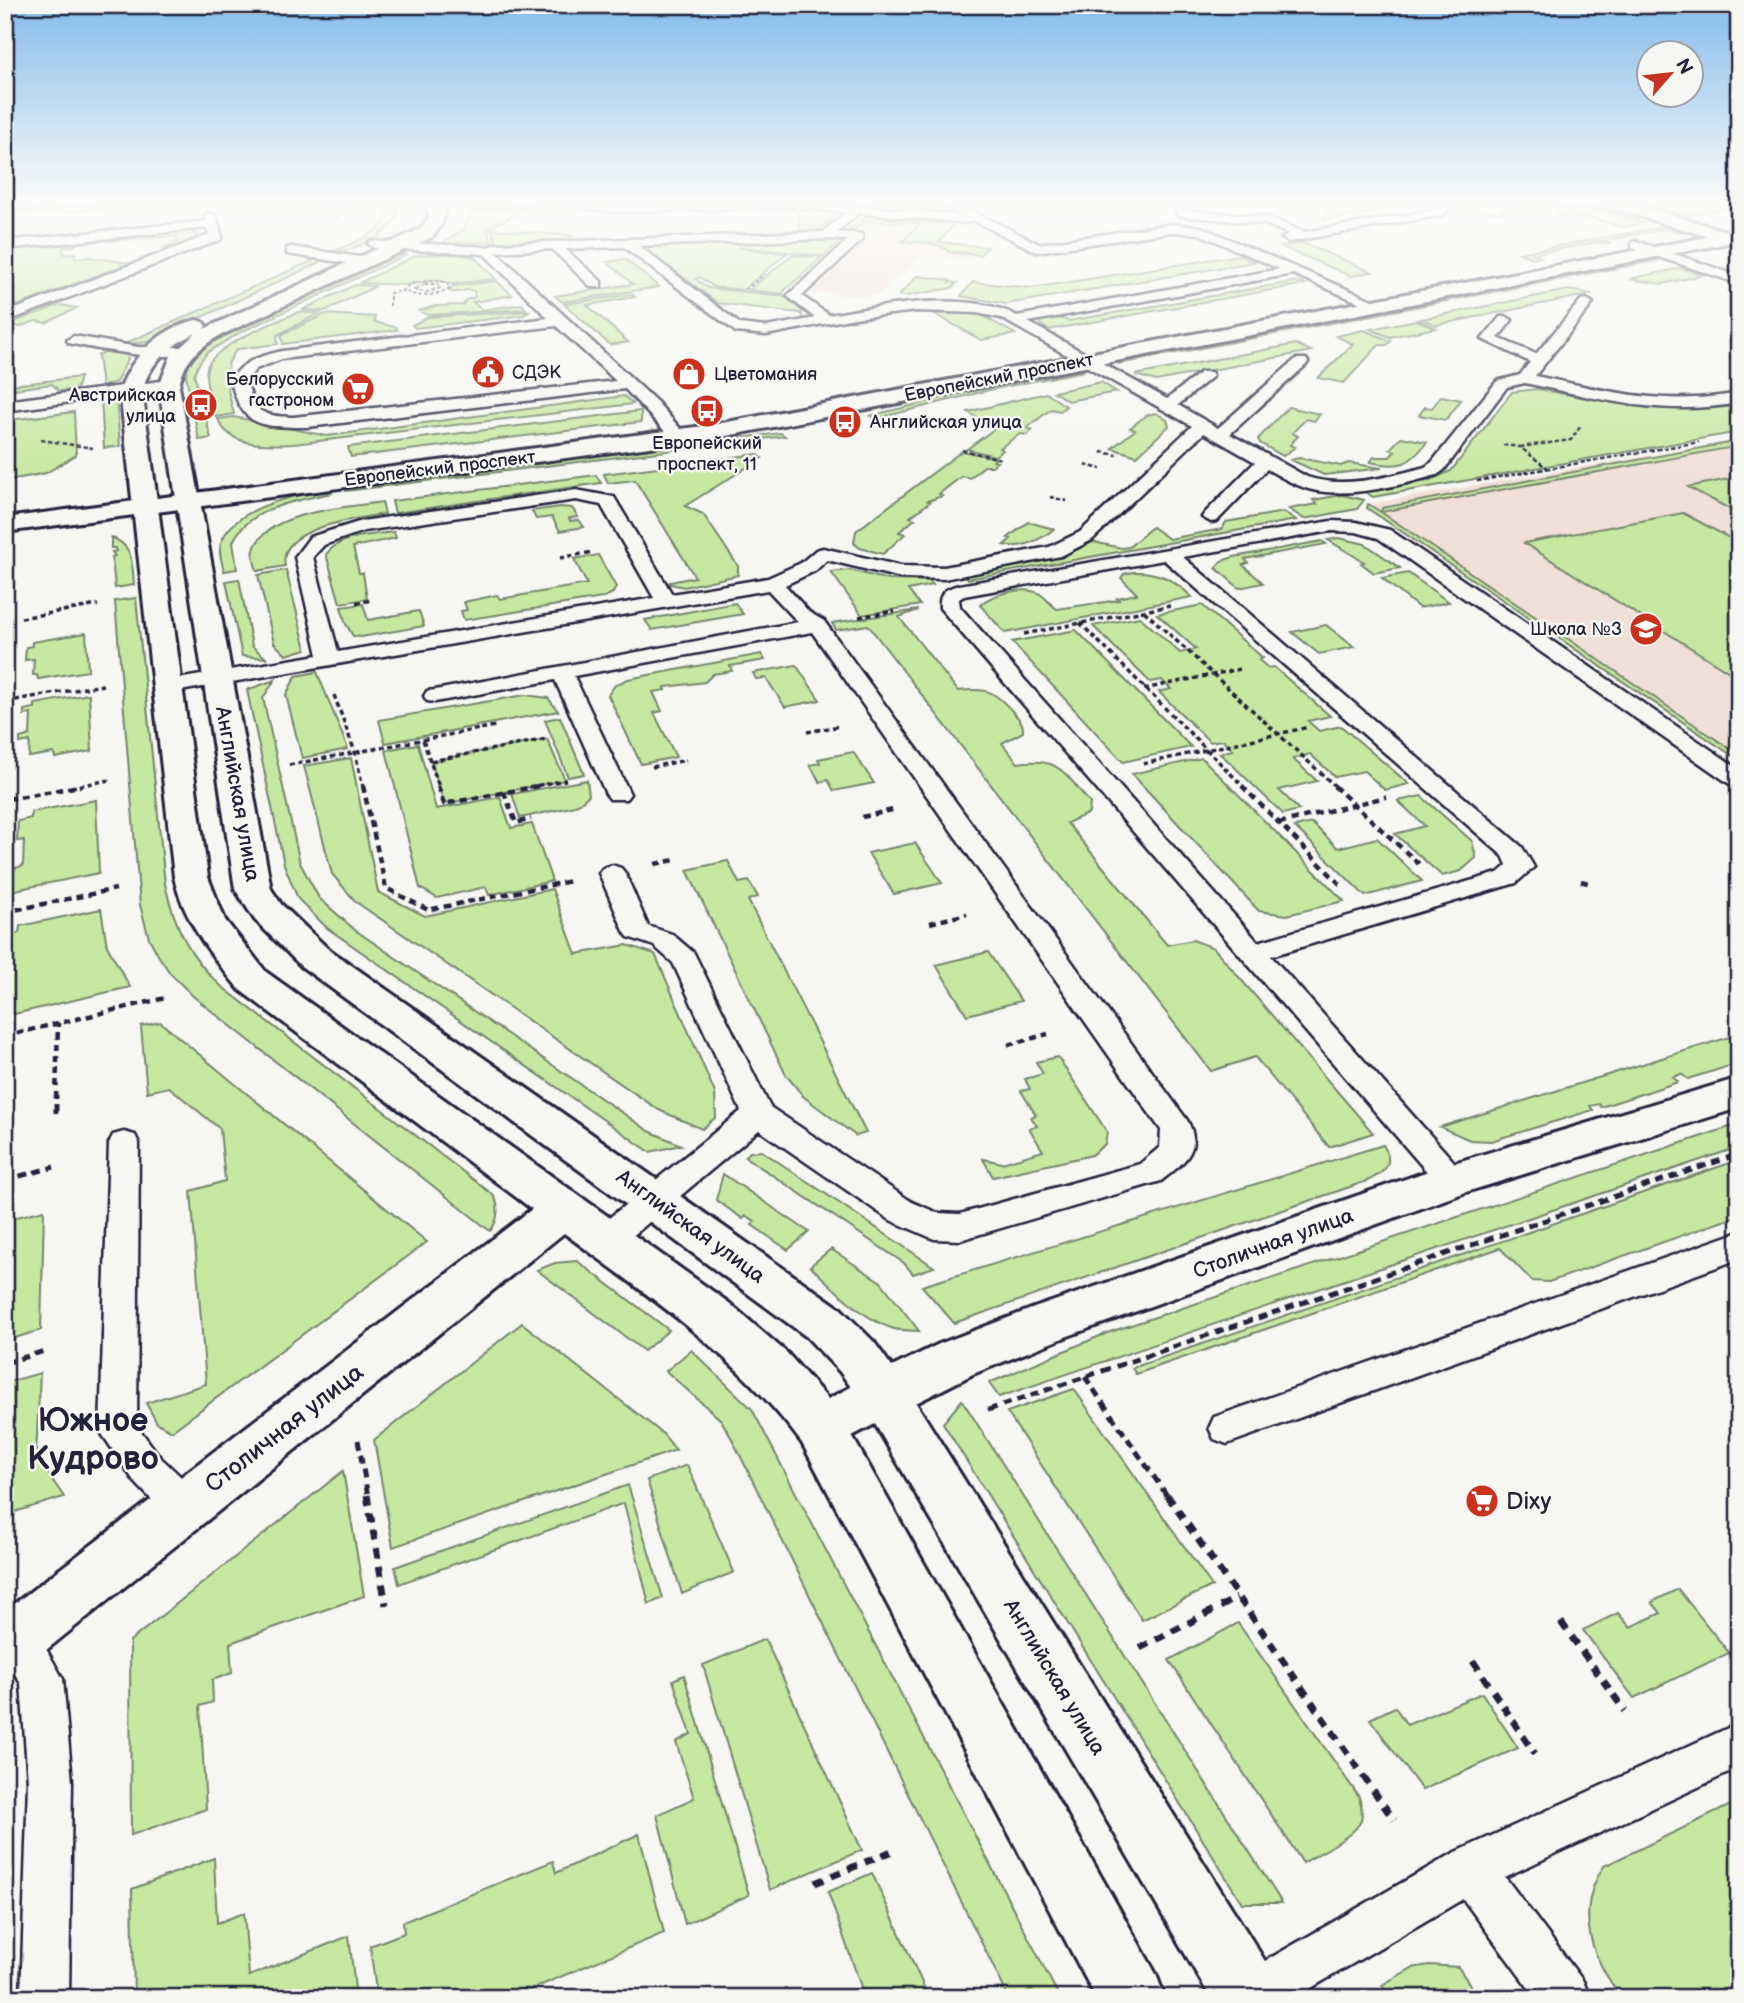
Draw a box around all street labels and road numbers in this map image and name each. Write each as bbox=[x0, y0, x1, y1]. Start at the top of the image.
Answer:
street label: Европейский проспект bbox=[903, 349, 1096, 406]
street label: Европейский проспект bbox=[343, 446, 537, 491]
street label: Английская улица bbox=[210, 704, 265, 884]
street label: Английская улица bbox=[611, 1164, 770, 1289]
street label: Столичная улица bbox=[1190, 1203, 1357, 1284]
street label: Столичная улица bbox=[199, 1358, 369, 1499]
street label: Английская улица bbox=[998, 1594, 1111, 1760]

